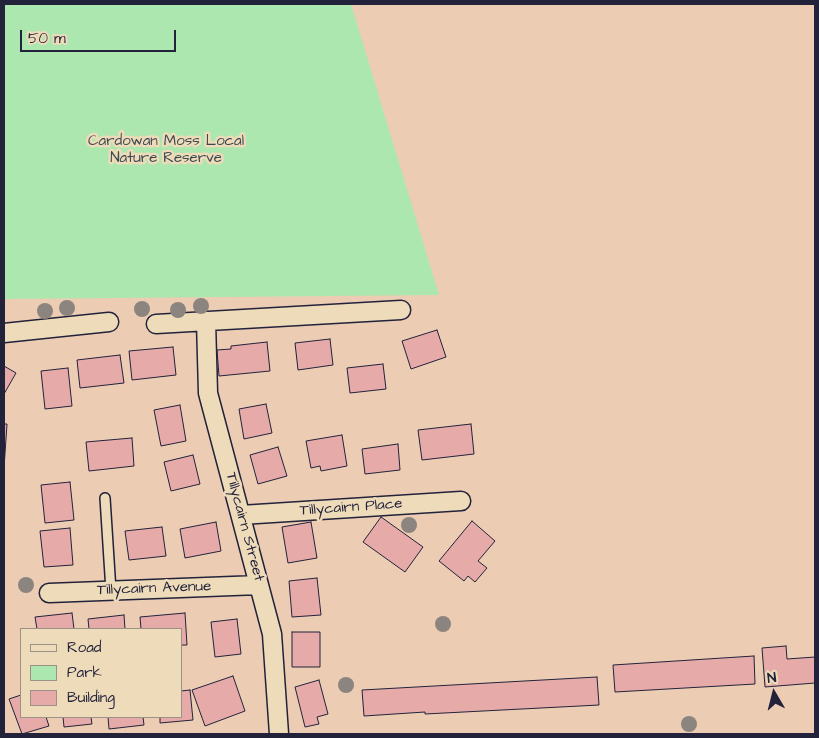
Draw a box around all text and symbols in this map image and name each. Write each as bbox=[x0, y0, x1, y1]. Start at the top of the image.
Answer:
scale bar bbox=[22, 20, 179, 52]
text: 50 m bbox=[28, 28, 66, 49]
park label: Cardowan Moss Local Nature Reserve bbox=[88, 133, 244, 168]
street label: Tillycairn Street bbox=[221, 471, 267, 583]
street label: Tillycairn Place bbox=[299, 495, 403, 521]
street label: Tillycairn Avenue bbox=[96, 578, 212, 600]
legend bbox=[20, 628, 182, 718]
text: Road bbox=[67, 637, 101, 658]
text: Park bbox=[67, 662, 102, 683]
north arrow bbox=[749, 668, 799, 718]
text: N bbox=[766, 668, 778, 689]
text: Building bbox=[67, 687, 115, 708]

